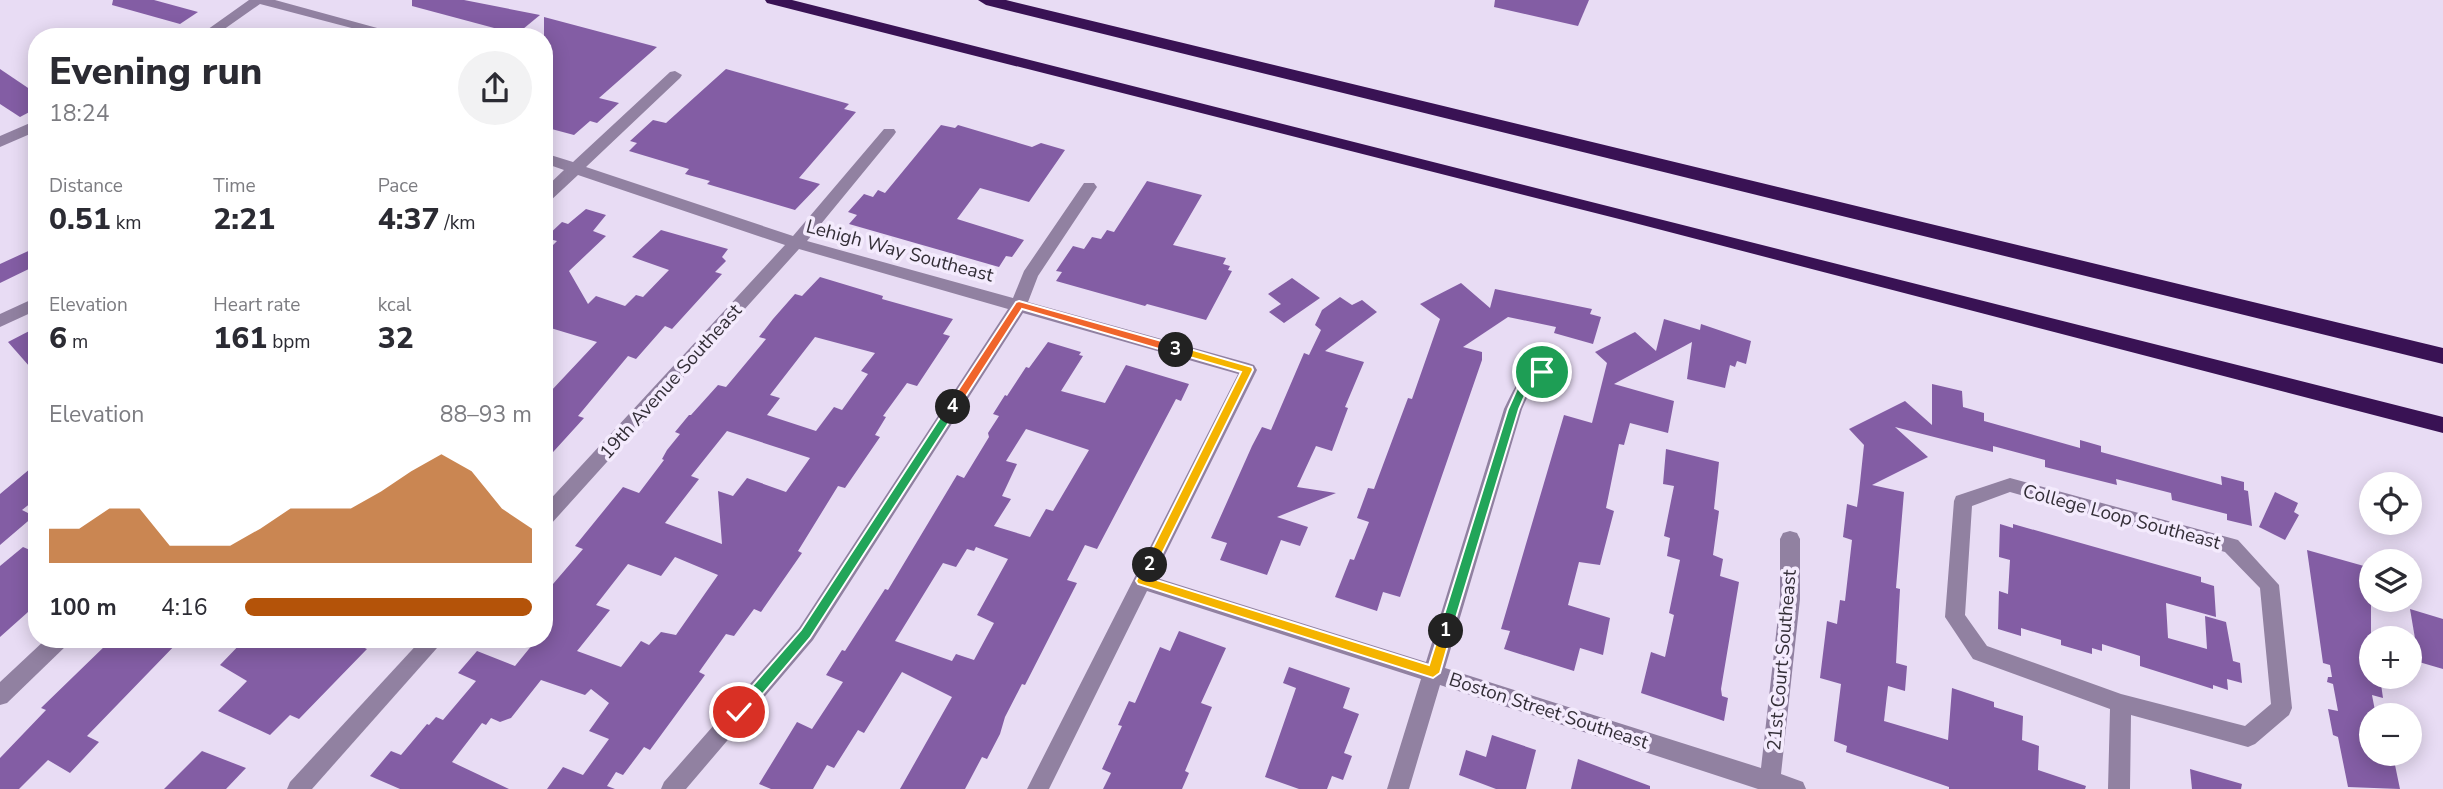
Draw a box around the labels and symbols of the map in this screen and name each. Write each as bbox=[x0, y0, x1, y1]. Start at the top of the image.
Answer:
street label: Lehigh Way Southeast bbox=[803, 213, 997, 289]
street label: 19th Avenue Southeast bbox=[594, 298, 748, 465]
pin: 3 bbox=[1158, 332, 1194, 368]
pin bbox=[1512, 342, 1572, 402]
pin: 4 bbox=[936, 390, 970, 424]
street label: College Loop Southeast bbox=[2020, 478, 2224, 556]
pin: 2 bbox=[1132, 548, 1168, 582]
street label: 21st Court Southeast bbox=[1761, 568, 1803, 752]
pin: 1 bbox=[1428, 614, 1464, 648]
street label: Boston Street Southeast bbox=[1446, 666, 1652, 756]
pin bbox=[709, 682, 769, 742]

